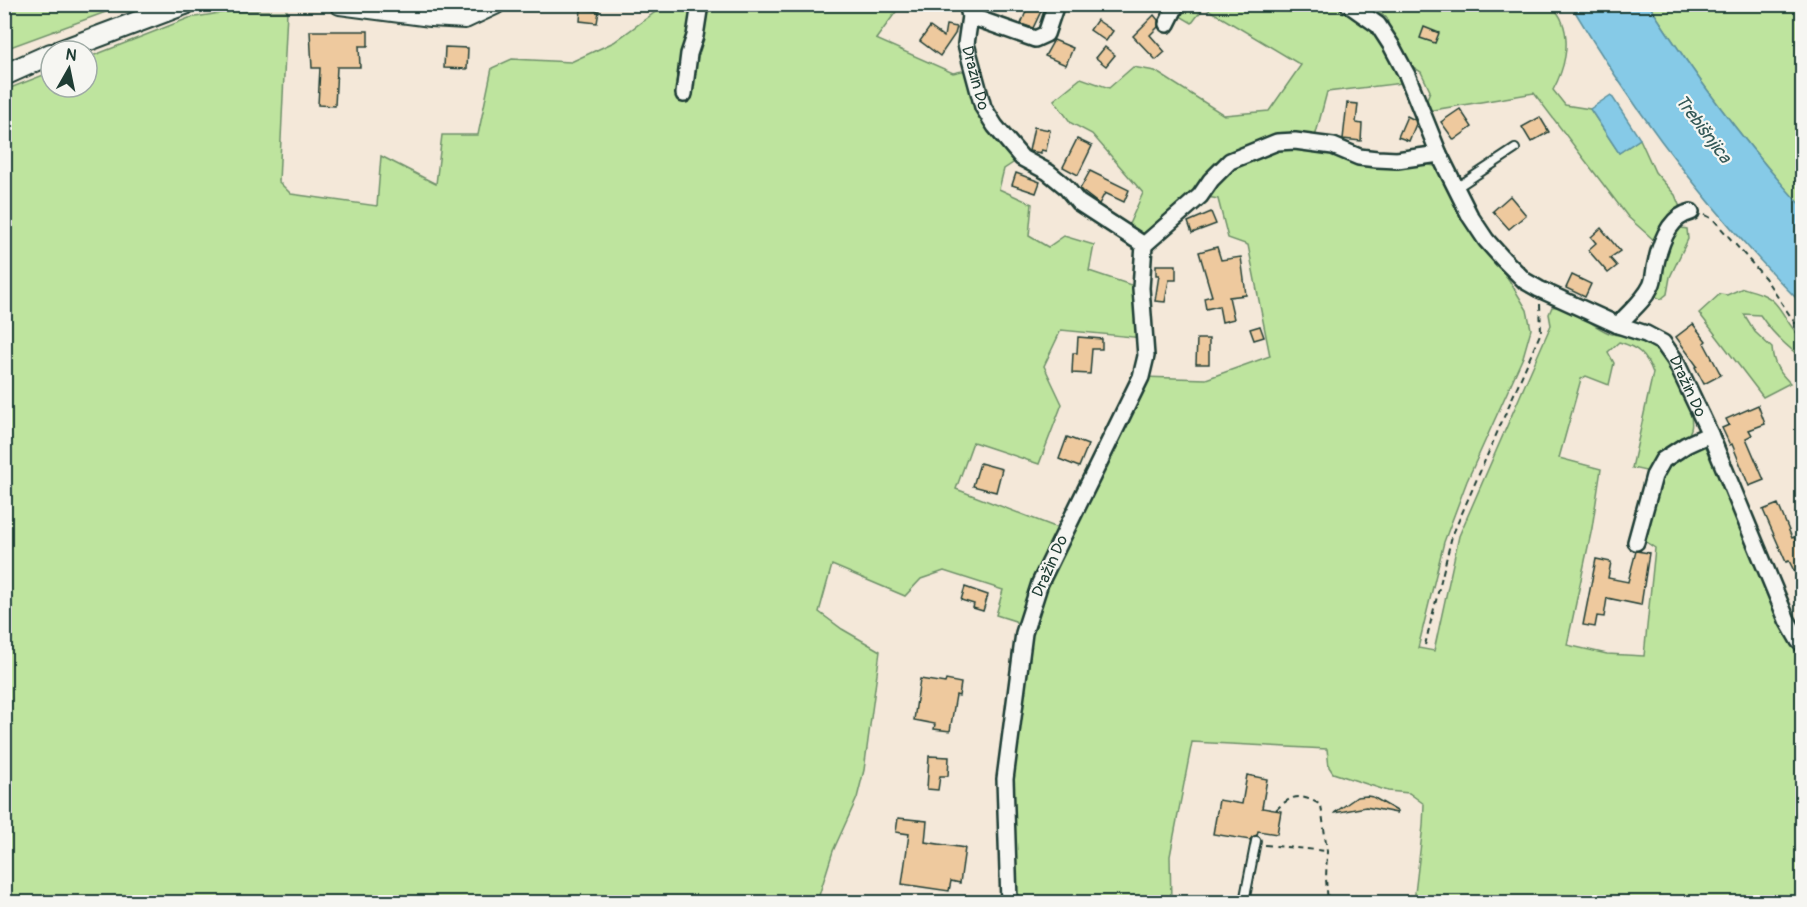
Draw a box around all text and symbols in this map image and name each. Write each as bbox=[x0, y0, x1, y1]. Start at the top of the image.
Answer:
north arrow bbox=[39, 39, 99, 99]
text: N bbox=[64, 44, 78, 66]
street label: Dražin Do bbox=[957, 44, 993, 113]
water label: Trebišnjica bbox=[1670, 90, 1737, 169]
street label: Dražin Do bbox=[1664, 352, 1711, 421]
street label: Dražin Do bbox=[1028, 532, 1073, 600]

